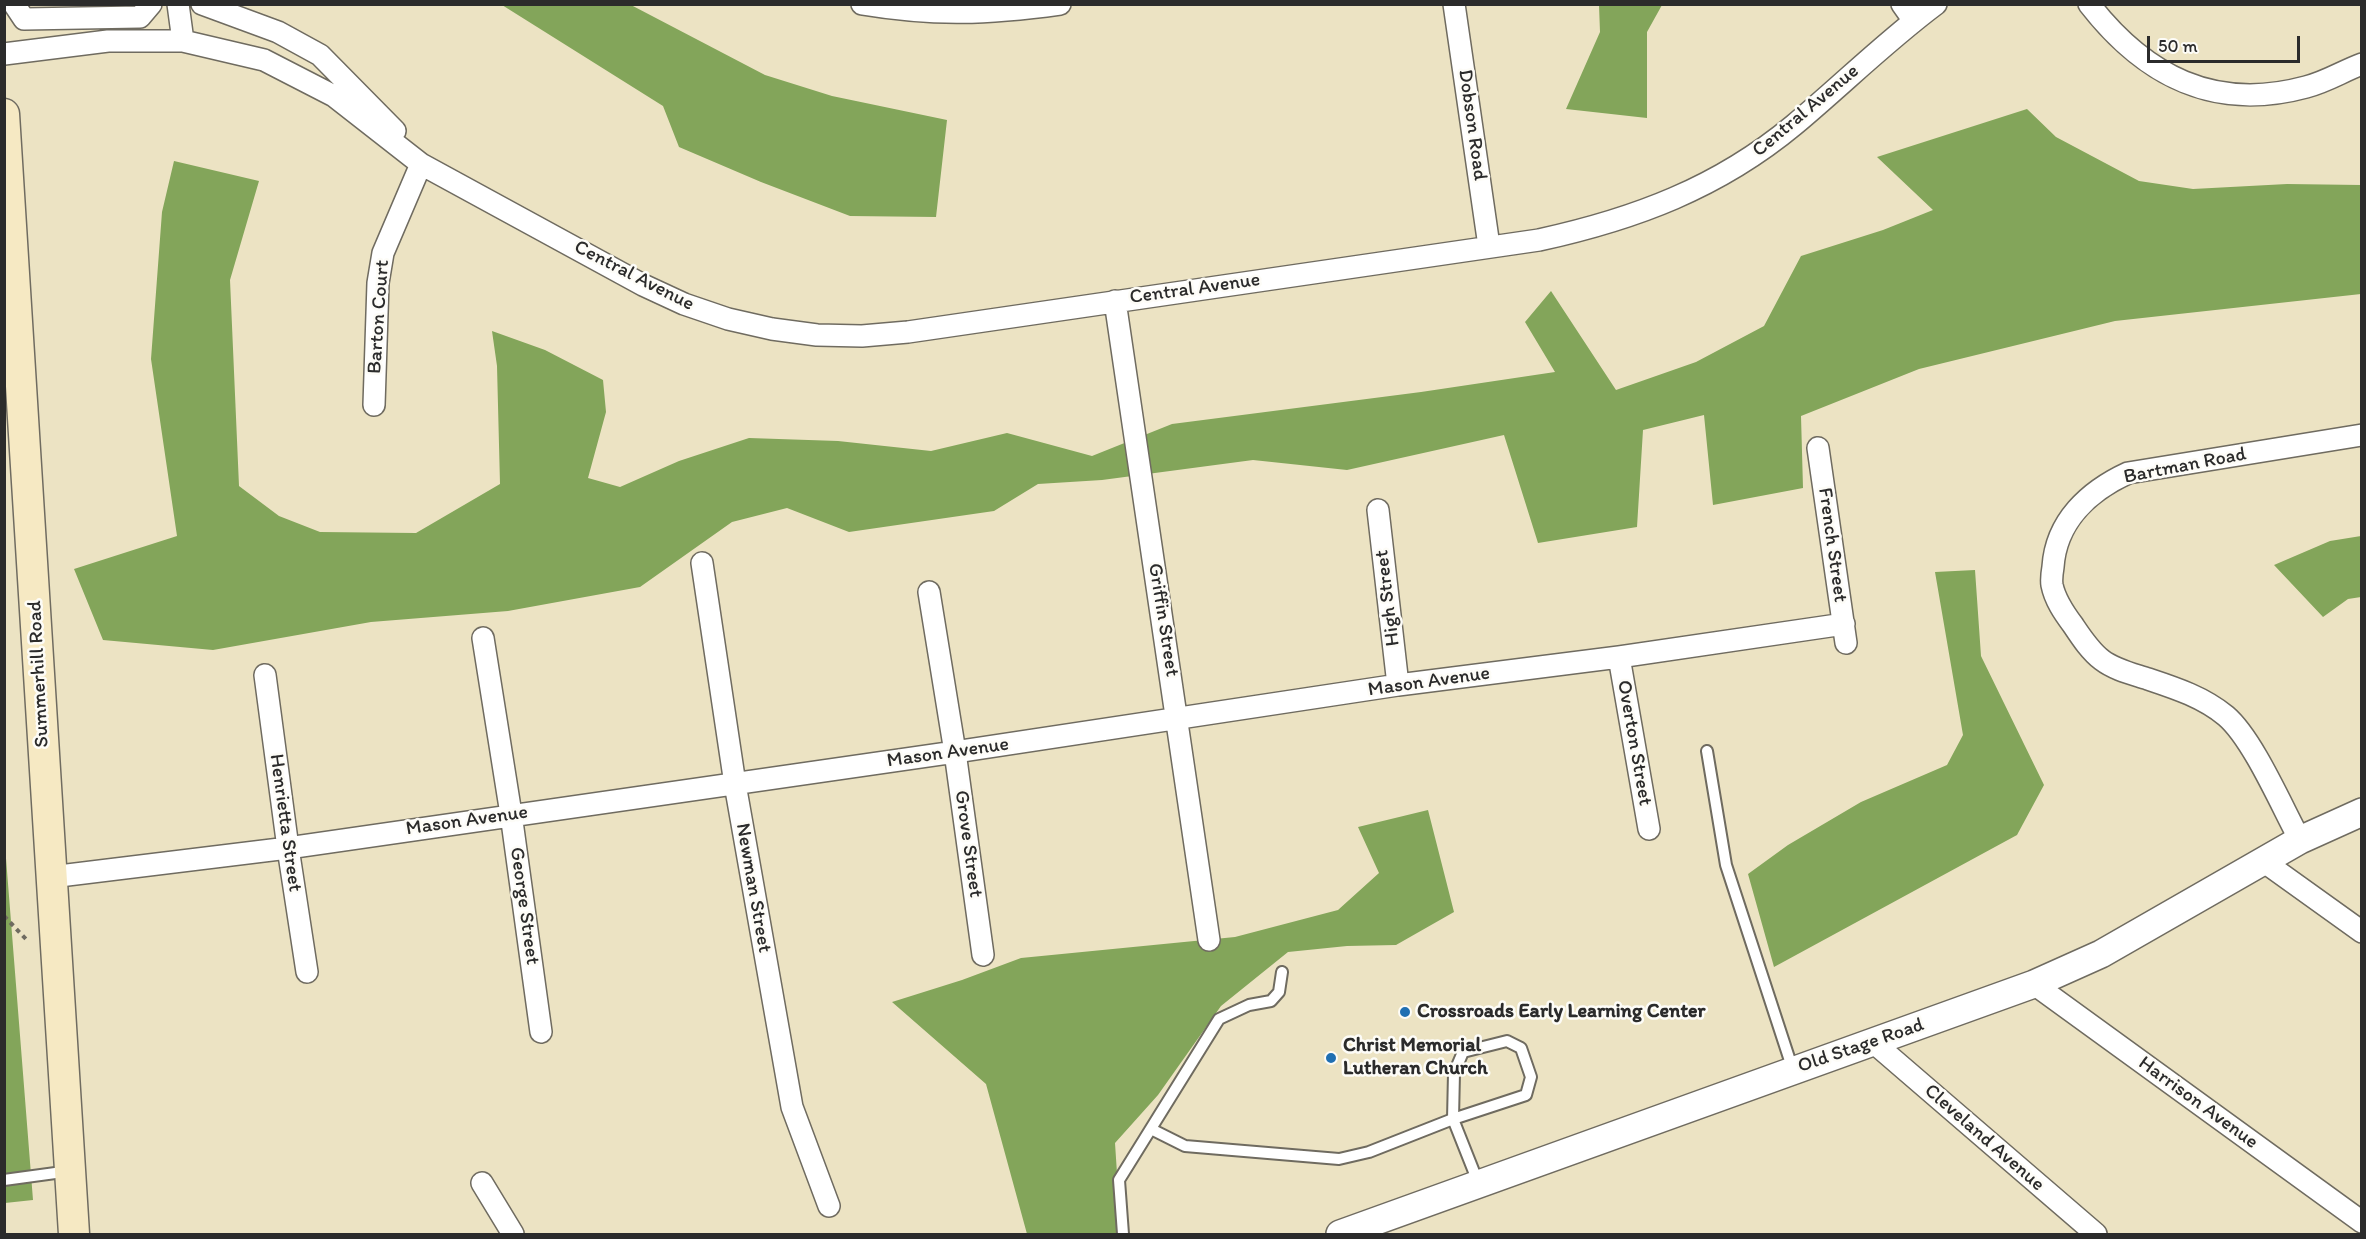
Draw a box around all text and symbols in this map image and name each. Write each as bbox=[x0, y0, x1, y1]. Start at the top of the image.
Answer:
scale bar bbox=[2150, 24, 2303, 62]
text: 50 m bbox=[2158, 35, 2198, 57]
street label: Central Avenue bbox=[1748, 59, 1864, 163]
street label: Dobson Road bbox=[1452, 68, 1492, 182]
street label: Central Avenue bbox=[570, 235, 698, 317]
street label: Barton Court bbox=[363, 259, 395, 375]
street label: Central Avenue bbox=[1128, 268, 1262, 310]
street label: Bartman Road bbox=[2122, 442, 2248, 490]
street label: French Street bbox=[1812, 486, 1852, 604]
street label: High Street bbox=[1370, 548, 1406, 648]
street label: Griffin Street bbox=[1142, 562, 1184, 678]
street label: Summerhill Road bbox=[23, 600, 55, 748]
street label: Mason Avenue bbox=[1366, 662, 1492, 702]
street label: Overton Street bbox=[1611, 678, 1657, 808]
street label: Mason Avenue bbox=[885, 733, 1011, 773]
street label: Henrietta Street bbox=[263, 753, 307, 893]
street label: Grove Street bbox=[949, 789, 987, 899]
street label: Mason Avenue bbox=[404, 801, 530, 841]
street label: Newman Street bbox=[730, 821, 776, 955]
street label: George Street bbox=[504, 846, 544, 966]
place label: Crossroads Early Learning Center bbox=[1417, 1000, 1705, 1024]
marker: Crossroads Early Learning Center bbox=[1398, 1005, 1412, 1019]
street label: Old Stage Road bbox=[1795, 1013, 1927, 1079]
place label: Christ Memorial Lutheran Church bbox=[1343, 1034, 1488, 1081]
marker: Christ Memorial Lutheran Church bbox=[1324, 1051, 1338, 1065]
street label: Harrison Avenue bbox=[2133, 1051, 2263, 1155]
street label: Cleveland Avenue bbox=[1919, 1079, 2049, 1197]

